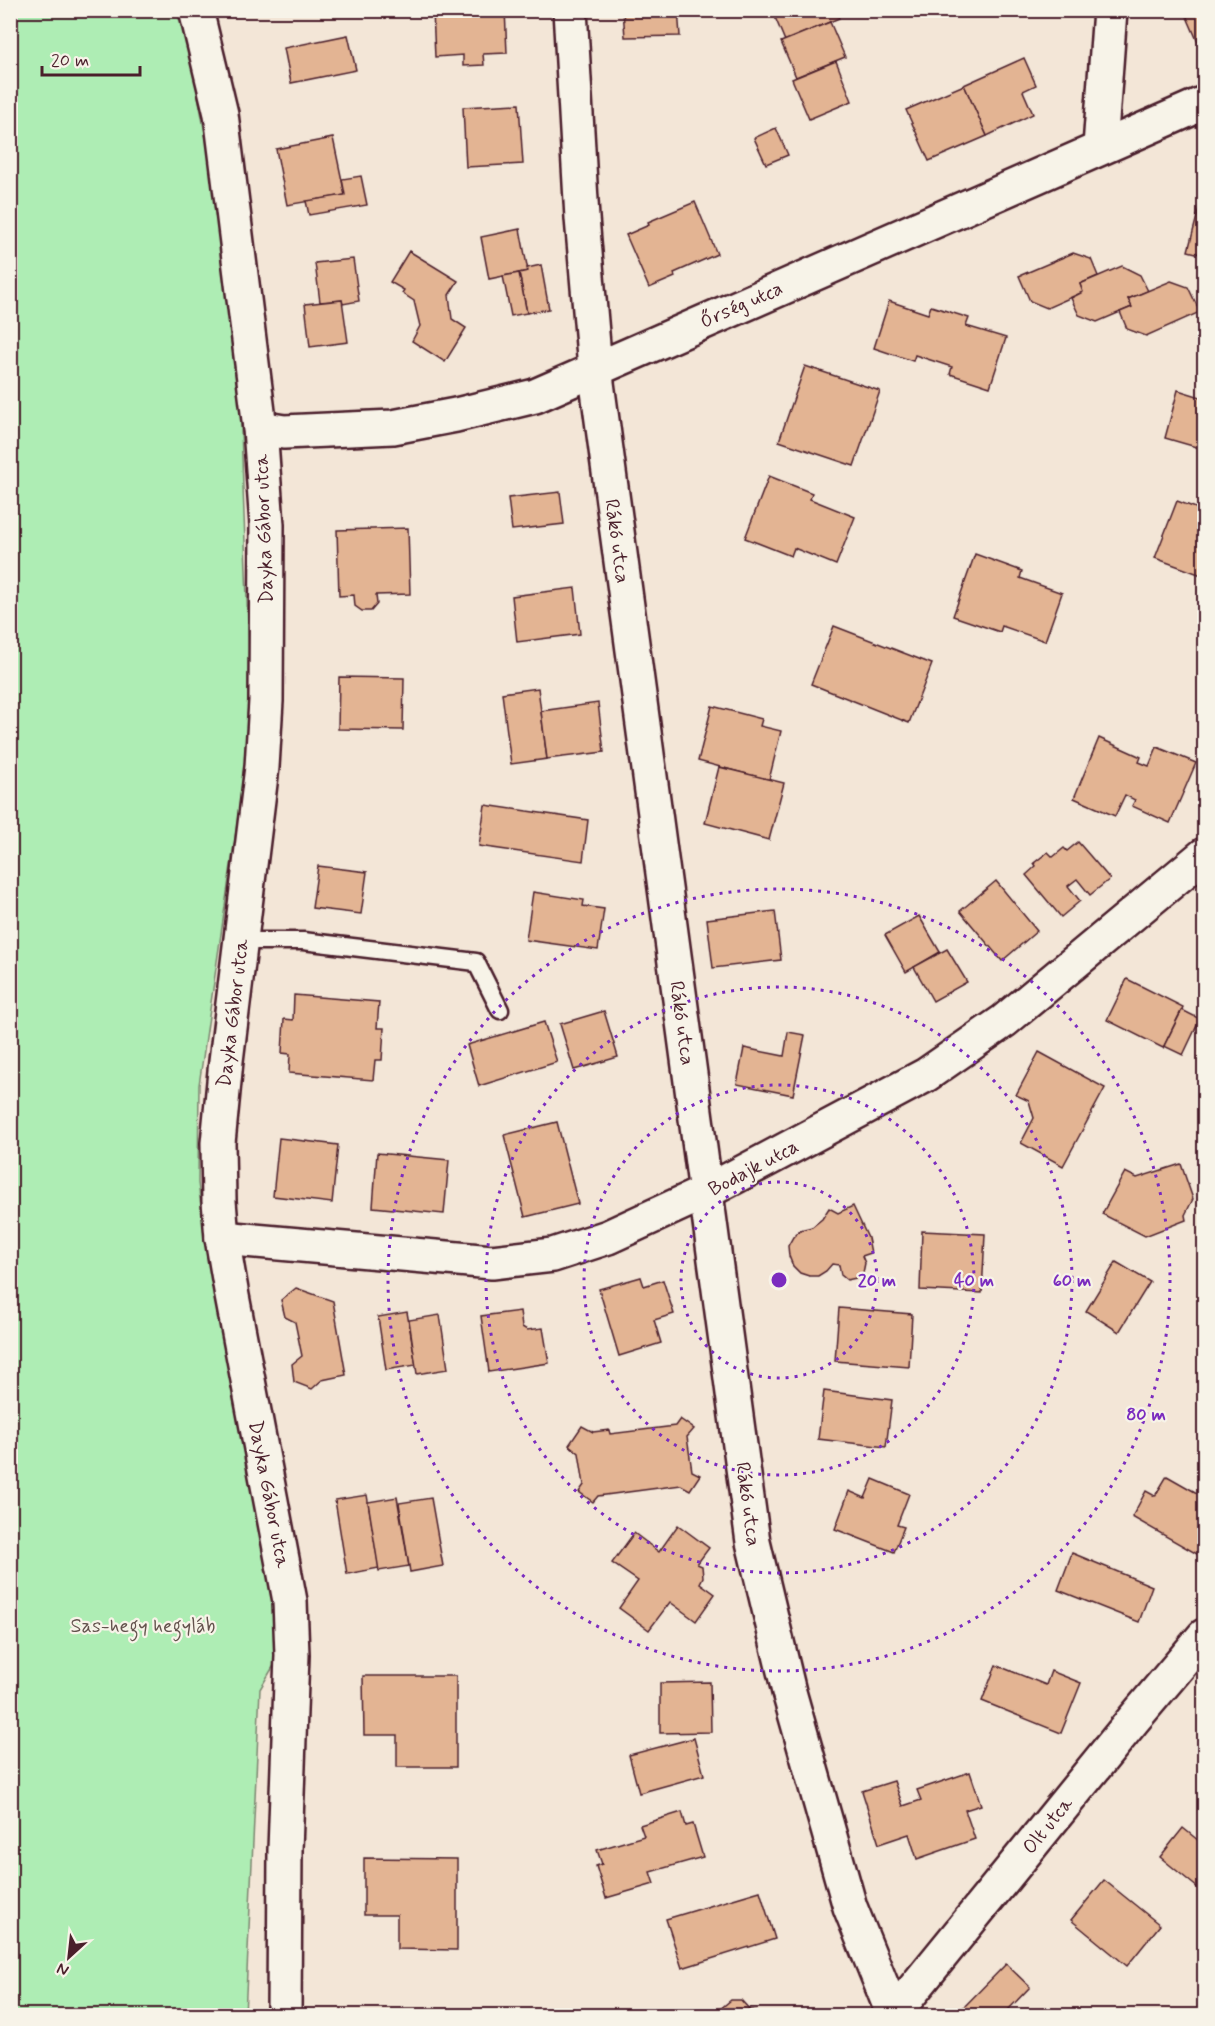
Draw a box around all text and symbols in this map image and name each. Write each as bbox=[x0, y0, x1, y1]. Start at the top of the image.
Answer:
scale bar bbox=[42, 39, 140, 77]
text: 20 m bbox=[51, 49, 89, 73]
street label: Őrség utca bbox=[696, 275, 787, 336]
street label: Dayka Gábor utca bbox=[248, 453, 281, 604]
street label: Rákó utca bbox=[597, 497, 636, 585]
street label: Dayka Gábor utca bbox=[211, 936, 256, 1089]
street label: Rákó utca bbox=[662, 979, 701, 1067]
street label: Bodajk utca bbox=[704, 1133, 804, 1203]
text: 20 m bbox=[858, 1269, 896, 1293]
text: 40 m bbox=[954, 1269, 994, 1293]
text: 60 m bbox=[1053, 1269, 1091, 1293]
centre of rings bbox=[769, 1270, 789, 1290]
text: 80 m bbox=[1126, 1403, 1166, 1427]
street label: Dayka Gábor utca bbox=[241, 1418, 296, 1571]
street label: Rákó utca bbox=[728, 1460, 767, 1548]
park label: Sas-hegy hegyláb bbox=[71, 1613, 216, 1642]
street label: Olt utca bbox=[1017, 1791, 1080, 1860]
north arrow bbox=[39, 1927, 99, 1987]
text: N bbox=[53, 1957, 72, 1981]

